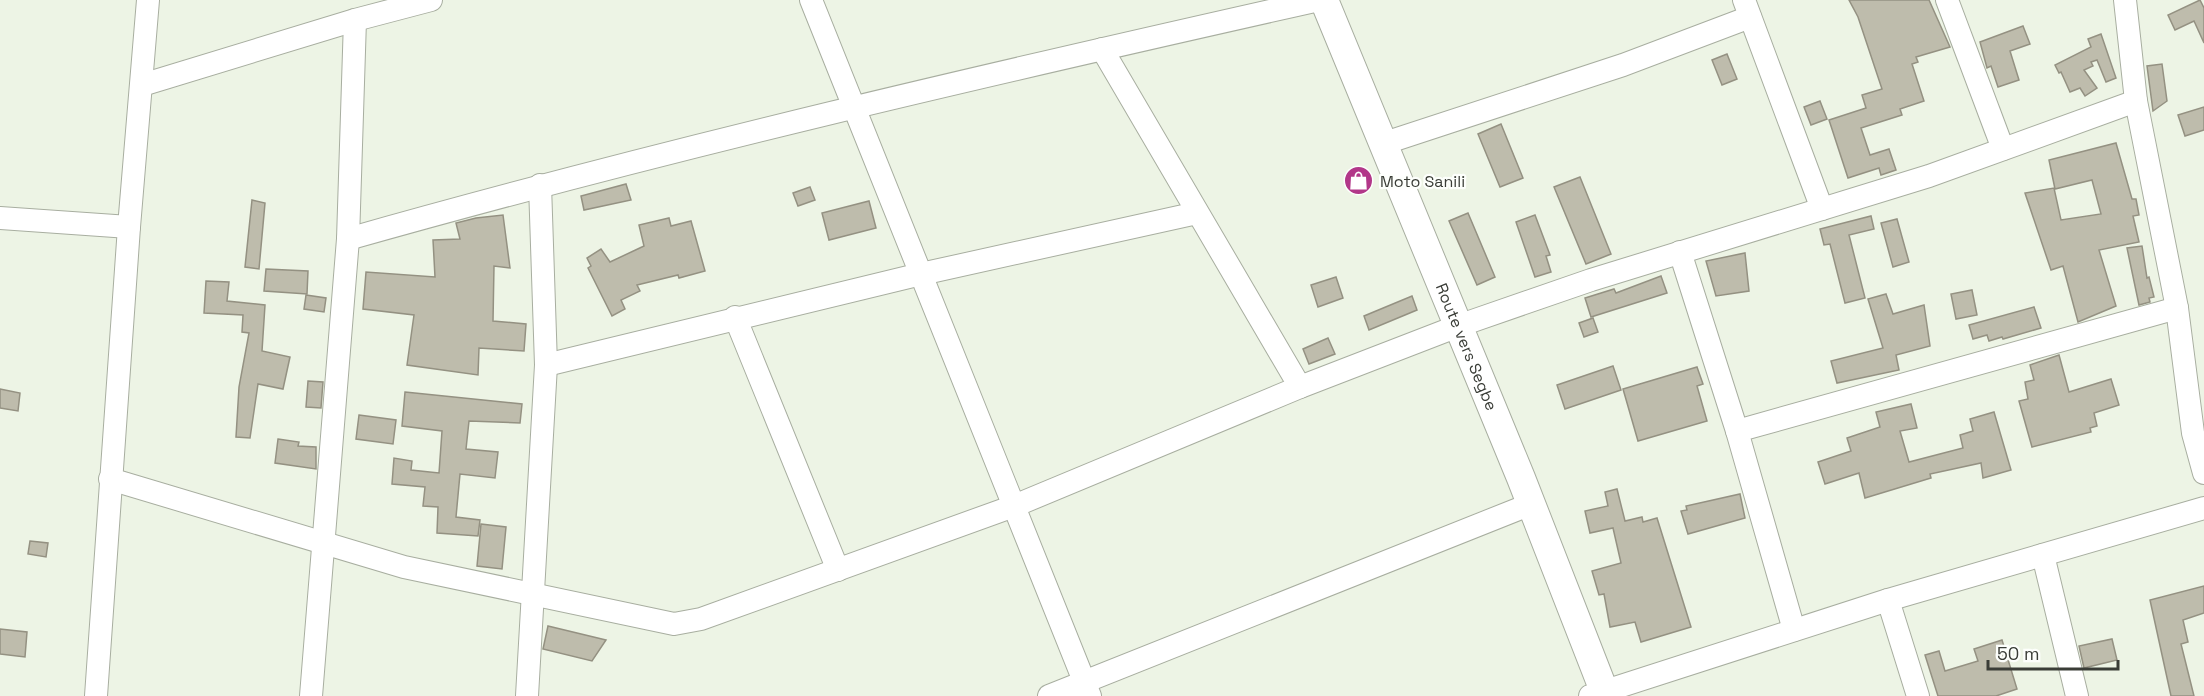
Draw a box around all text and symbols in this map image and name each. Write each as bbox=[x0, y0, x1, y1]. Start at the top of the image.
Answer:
shop icon: Moto Sanili bbox=[1343, 165, 1375, 197]
place label: Moto Sanili bbox=[1380, 171, 1465, 192]
street label: Route vers Segbe bbox=[1431, 280, 1502, 414]
scale bar bbox=[1988, 633, 2118, 671]
text: 50 m bbox=[1997, 642, 2039, 665]

